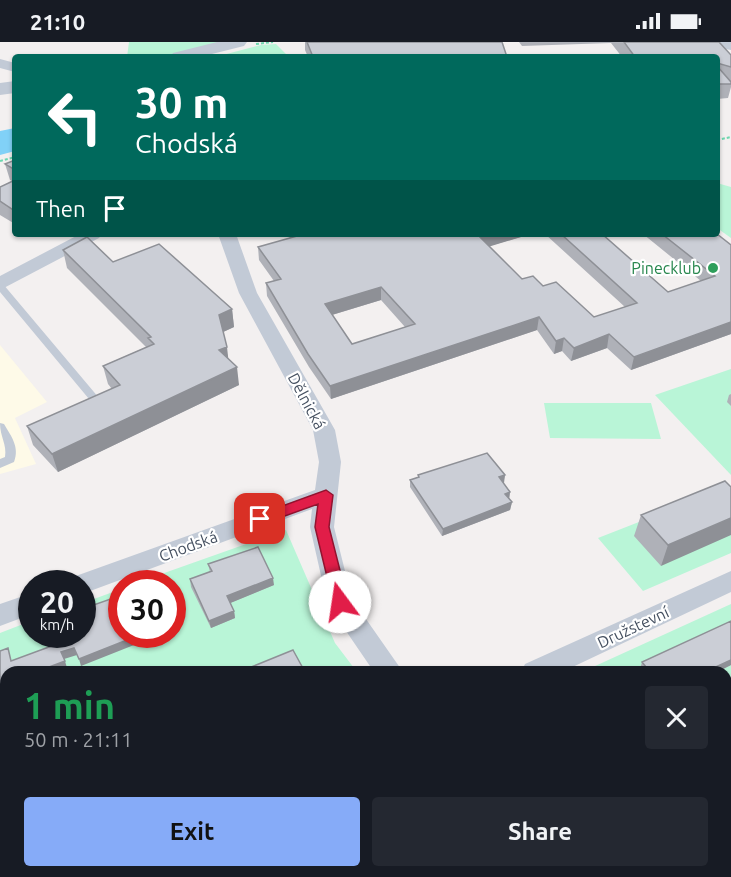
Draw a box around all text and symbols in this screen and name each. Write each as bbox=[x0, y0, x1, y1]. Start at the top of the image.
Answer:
text: 21:10 bbox=[30, 9, 85, 34]
icon: left bbox=[36, 78, 114, 156]
text: 30 m bbox=[135, 79, 229, 126]
text: Chodská bbox=[135, 128, 238, 158]
icon: arrive bbox=[98, 192, 131, 225]
text: Then bbox=[36, 196, 86, 221]
place label: Pinecklub bbox=[631, 259, 701, 277]
marker: Pinecklub bbox=[706, 261, 720, 275]
street label: Dělnická bbox=[285, 370, 329, 432]
pin bbox=[234, 493, 285, 544]
icon: arrive bbox=[243, 502, 276, 535]
street label: Chodská bbox=[156, 527, 220, 565]
speed limit sign: 30 bbox=[108, 570, 186, 648]
position arrow bbox=[308, 570, 372, 634]
text: 20 bbox=[40, 585, 74, 619]
street label: Družstevní bbox=[594, 602, 673, 651]
text: km/h bbox=[40, 616, 74, 633]
text: 1 min bbox=[24, 685, 115, 726]
button: close bbox=[645, 686, 708, 749]
text: 50 m · 21:11 bbox=[24, 728, 133, 751]
button: Exit bbox=[24, 797, 360, 866]
button: Share bbox=[372, 797, 708, 866]

